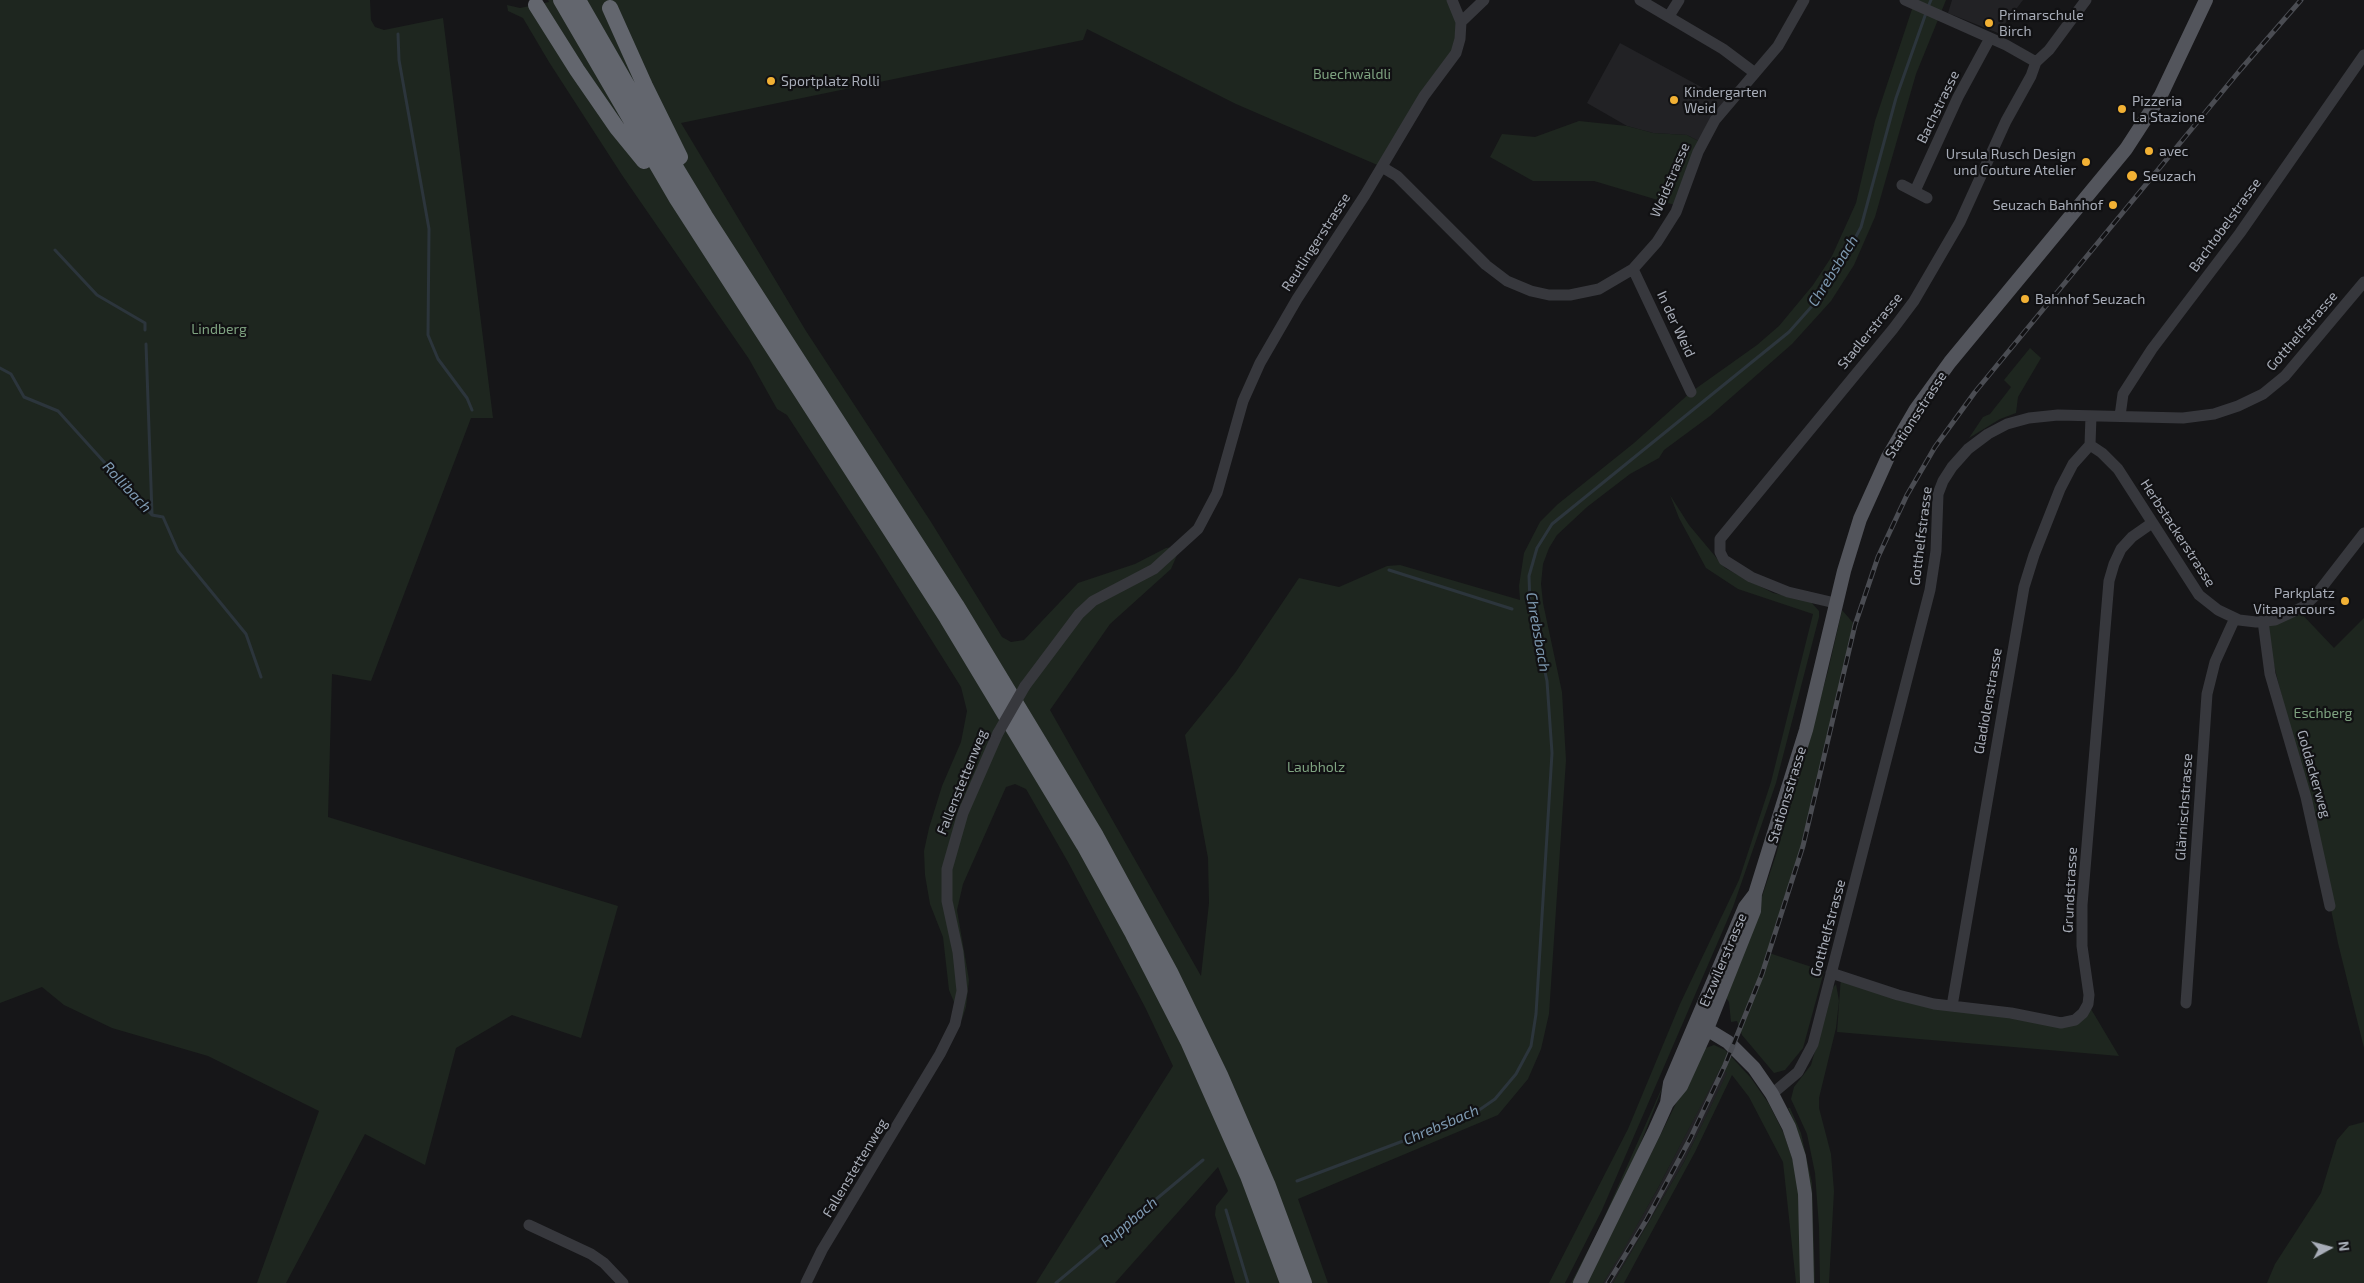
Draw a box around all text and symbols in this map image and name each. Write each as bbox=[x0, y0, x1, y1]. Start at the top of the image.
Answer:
place label: Primarschule Birch bbox=[1999, 7, 2084, 40]
marker: Primarschule Birch bbox=[1983, 17, 1995, 29]
park label: Buechwäldli bbox=[1313, 66, 1391, 82]
street label: Bachstrasse bbox=[1913, 68, 1963, 146]
place label: Sportplatz Rolli bbox=[781, 73, 880, 89]
marker: Sportplatz Rolli bbox=[765, 75, 777, 87]
place label: Kindergarten Weid bbox=[1684, 84, 1767, 116]
place label: Pizzeria La Stazione bbox=[2132, 93, 2205, 125]
marker: Kindergarten Weid bbox=[1668, 94, 1680, 106]
marker: Pizzeria La Stazione bbox=[2116, 103, 2128, 115]
street label: Weidstrasse bbox=[1647, 140, 1693, 220]
place label: avec bbox=[2159, 143, 2188, 159]
marker: avec bbox=[2143, 145, 2155, 157]
place label: Ursula Rusch Design und Couture Atelier bbox=[1946, 146, 2076, 178]
marker: Ursula Rusch Design und Couture Atelier bbox=[2080, 156, 2092, 168]
place label: Seuzach bbox=[2143, 168, 2196, 184]
marker: Seuzach bbox=[2125, 169, 2139, 183]
street label: Bachtobelstrasse bbox=[2185, 175, 2265, 275]
street label: Reutlingerstrasse bbox=[1278, 190, 1354, 294]
place label: Seuzach Bahnhof bbox=[1993, 197, 2103, 213]
marker: Seuzach Bahnhof bbox=[2107, 199, 2119, 211]
water label: Chrebsbach bbox=[1804, 232, 1862, 310]
street label: In der Weid bbox=[1653, 288, 1699, 360]
street label: Gotthelfstrasse bbox=[2263, 288, 2341, 374]
street label: Stadlerstrasse bbox=[1834, 289, 1906, 373]
place label: Bahnhof Seuzach bbox=[2035, 291, 2145, 307]
marker: Bahnhof Seuzach bbox=[2019, 293, 2031, 305]
park label: Lindberg bbox=[191, 321, 247, 337]
street label: Stationsstrasse bbox=[1882, 368, 1950, 462]
water label: Rollibach bbox=[99, 458, 155, 516]
street label: Herbstackerstrasse bbox=[2137, 476, 2219, 590]
street label: Gotthelfstrasse bbox=[1907, 485, 1935, 587]
place label: Parkplatz Vitaparcours bbox=[2253, 585, 2335, 618]
water label: Chrebsbach bbox=[1522, 591, 1554, 673]
marker: Parkplatz Vitaparcours bbox=[2339, 595, 2351, 607]
street label: Gladiolenstrasse bbox=[1970, 647, 2006, 755]
park label: Eschberg bbox=[2294, 705, 2352, 721]
street label: Fallenstettenweg bbox=[933, 727, 991, 837]
street label: Goldackerweg bbox=[2293, 728, 2335, 820]
street label: Stationsstrasse bbox=[1764, 745, 1810, 845]
street label: Glärnischstrasse bbox=[2172, 753, 2196, 861]
park label: Laubholz bbox=[1287, 759, 1345, 775]
street label: Grundstrasse bbox=[2059, 847, 2081, 933]
street label: Gotthelfstrasse bbox=[1807, 878, 1849, 978]
street label: Etzwilerstrasse bbox=[1696, 911, 1750, 1009]
water label: Chrebsbach bbox=[1400, 1101, 1482, 1149]
street label: Fallenstettenweg bbox=[819, 1116, 891, 1220]
water label: Ruppbach bbox=[1097, 1193, 1161, 1251]
north arrow bbox=[2304, 1223, 2354, 1273]
text: N bbox=[2335, 1240, 2353, 1252]

